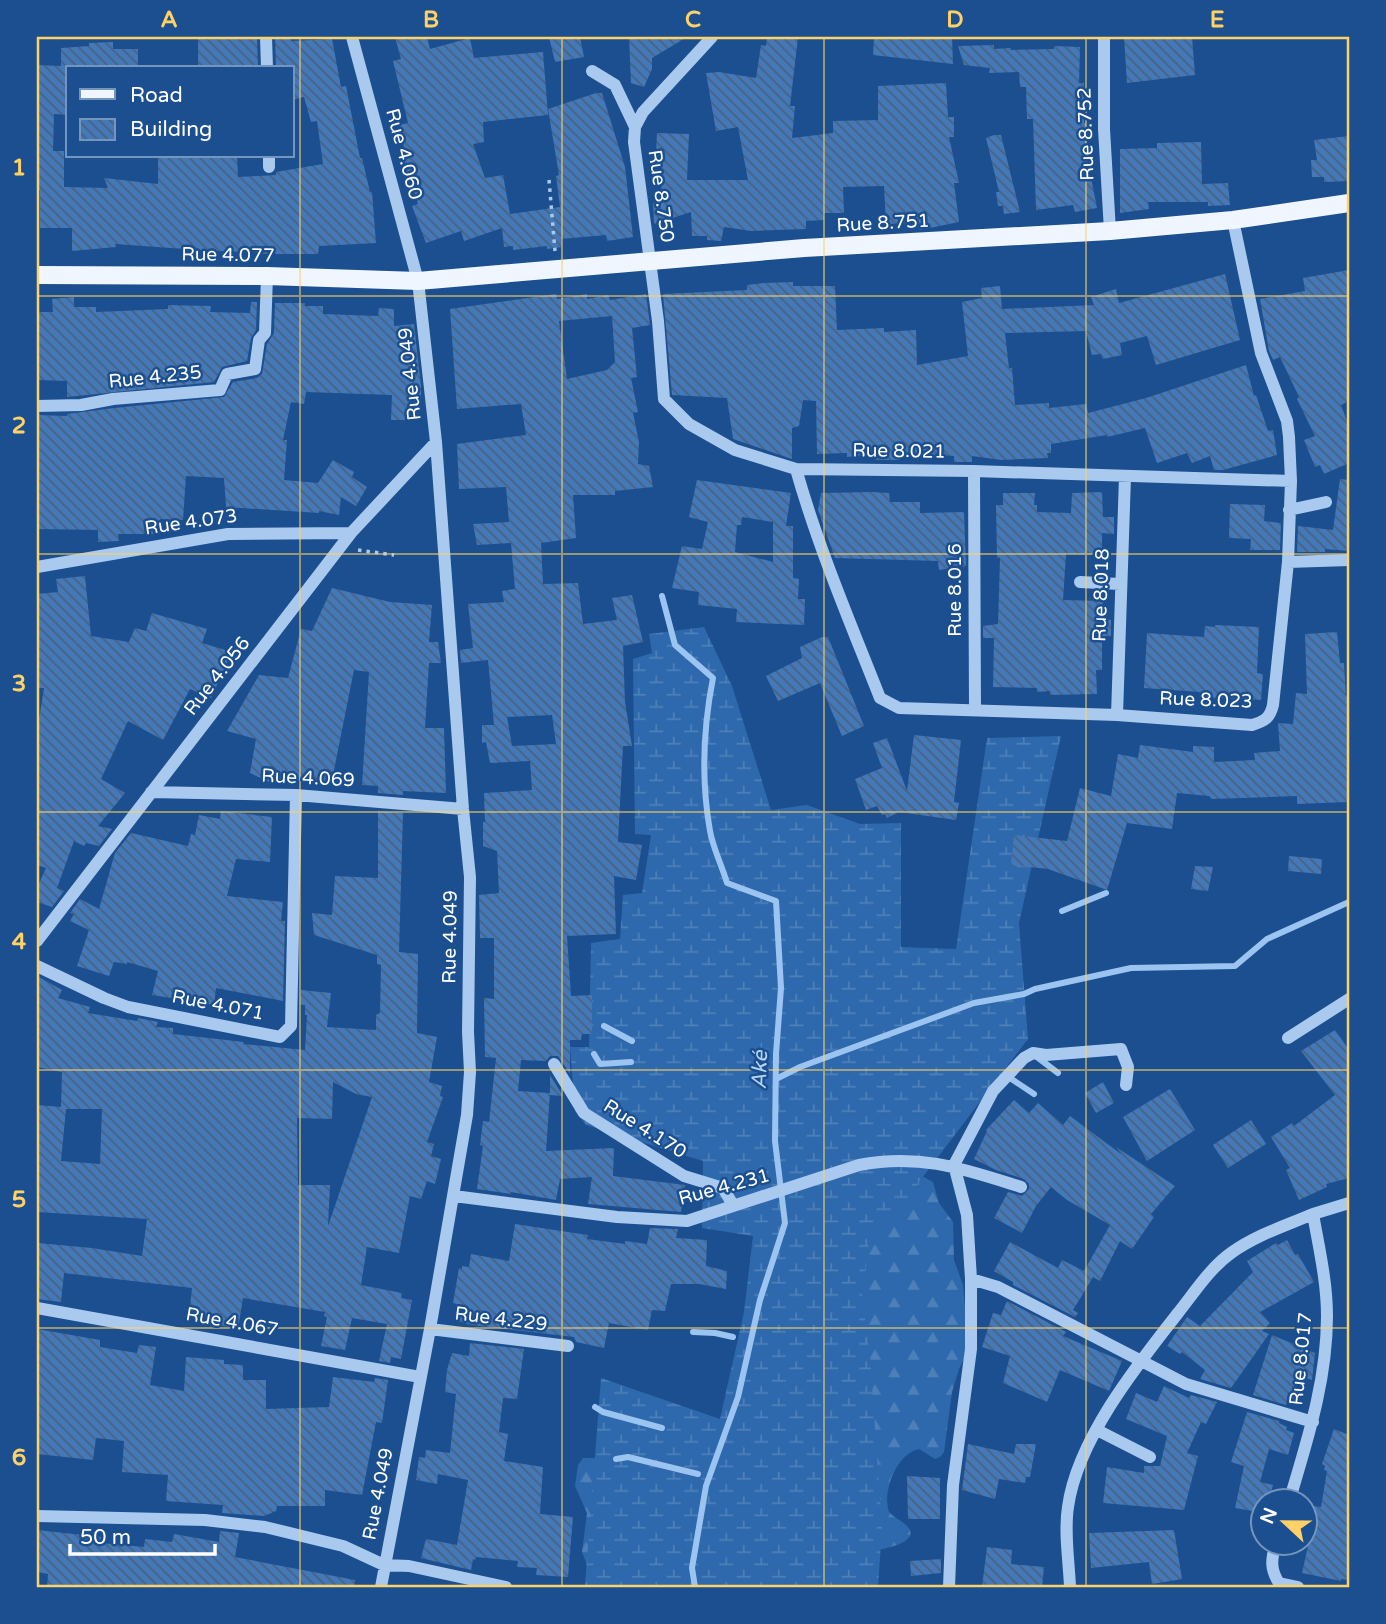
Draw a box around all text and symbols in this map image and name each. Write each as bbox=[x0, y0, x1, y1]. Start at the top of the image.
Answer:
text: A bbox=[160, 6, 178, 34]
text: B bbox=[423, 6, 439, 34]
text: C bbox=[685, 6, 701, 34]
text: D bbox=[946, 6, 964, 34]
text: E bbox=[1210, 6, 1224, 34]
legend bbox=[66, 66, 294, 158]
text: Road bbox=[130, 83, 183, 108]
street label: Rue 8.752 bbox=[1073, 87, 1099, 181]
street label: Rue 4.060 bbox=[381, 106, 427, 202]
text: Building bbox=[130, 117, 212, 142]
street label: Rue 8.750 bbox=[644, 148, 678, 244]
text: 1 bbox=[12, 154, 26, 182]
street label: Rue 8.751 bbox=[836, 210, 930, 236]
street label: Rue 4.077 bbox=[181, 243, 275, 267]
street label: Rue 4.049 bbox=[394, 326, 426, 422]
street label: Rue 4.235 bbox=[107, 361, 203, 393]
text: 2 bbox=[12, 412, 26, 440]
street label: Rue 8.021 bbox=[852, 439, 946, 463]
street label: Rue 4.073 bbox=[143, 505, 239, 539]
street label: Rue 8.016 bbox=[944, 543, 966, 637]
street label: Rue 8.018 bbox=[1088, 548, 1114, 642]
street label: Rue 4.056 bbox=[180, 632, 254, 720]
text: 3 bbox=[12, 670, 26, 698]
street label: Rue 8.023 bbox=[1159, 687, 1253, 713]
street label: Rue 4.069 bbox=[261, 765, 355, 791]
street label: Rue 4.049 bbox=[438, 890, 462, 984]
text: 4 bbox=[12, 928, 27, 956]
street label: Rue 4.071 bbox=[170, 985, 266, 1025]
water label: Aké bbox=[747, 1049, 773, 1090]
street label: Rue 4.170 bbox=[600, 1095, 691, 1163]
street label: Rue 4.231 bbox=[676, 1164, 772, 1210]
text: 5 bbox=[12, 1186, 26, 1214]
street label: Rue 4.229 bbox=[453, 1302, 549, 1336]
street label: Rue 4.067 bbox=[184, 1303, 280, 1341]
street label: Rue 8.017 bbox=[1285, 1311, 1317, 1407]
text: 6 bbox=[12, 1444, 26, 1472]
street label: Rue 4.049 bbox=[358, 1446, 398, 1542]
north arrow bbox=[1250, 1488, 1320, 1558]
text: N bbox=[1256, 1505, 1282, 1527]
scale bar bbox=[70, 1512, 215, 1556]
text: 50 m bbox=[80, 1525, 131, 1550]

